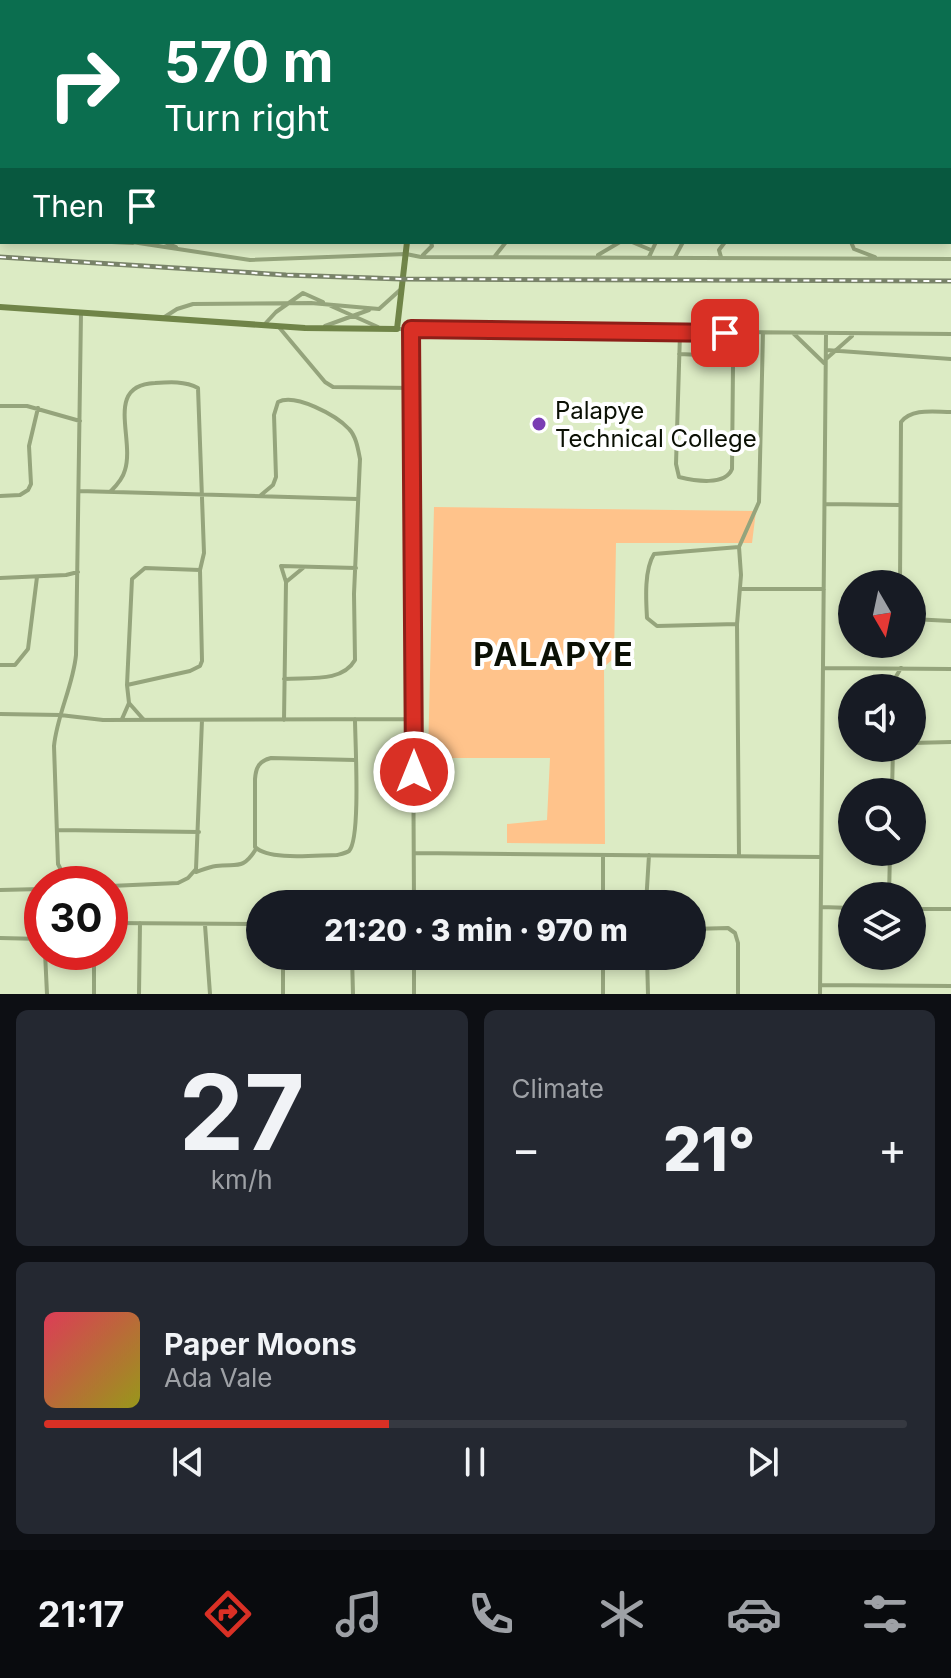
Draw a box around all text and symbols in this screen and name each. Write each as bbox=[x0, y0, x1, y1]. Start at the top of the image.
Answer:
text: 570 m bbox=[164, 28, 334, 96]
icon: right bbox=[32, 32, 136, 136]
text: Turn right bbox=[164, 96, 329, 140]
icon: arrive bbox=[120, 184, 164, 228]
text: Then bbox=[32, 188, 104, 224]
pin bbox=[691, 299, 759, 367]
icon: arrive bbox=[703, 311, 747, 355]
place label: Palapye Technical College bbox=[555, 396, 757, 453]
marker: Palapye Technical College bbox=[530, 415, 548, 433]
north arrow bbox=[838, 570, 926, 658]
map controls bbox=[838, 570, 926, 970]
district label: PALAPYE bbox=[473, 635, 635, 674]
button: sound bbox=[838, 674, 926, 762]
position arrow bbox=[372, 730, 456, 814]
button: search bbox=[838, 778, 926, 866]
speed limit sign: 30 bbox=[24, 866, 128, 970]
button: layers bbox=[838, 882, 926, 970]
text: 21:20 · 3 min · 970 m bbox=[324, 912, 628, 948]
text: 27 bbox=[179, 1049, 305, 1175]
text: Climate bbox=[512, 1073, 604, 1104]
text: 21° bbox=[663, 1113, 755, 1185]
text: − bbox=[512, 1122, 541, 1176]
text: + bbox=[878, 1122, 907, 1176]
text: km/h bbox=[211, 1164, 273, 1195]
text: Paper Moons bbox=[164, 1326, 357, 1362]
text: Ada Vale bbox=[164, 1362, 272, 1393]
icon: previous bbox=[166, 1440, 210, 1484]
icon: pause bbox=[453, 1440, 497, 1484]
icon: next bbox=[741, 1440, 785, 1484]
icon: directions bbox=[200, 1586, 256, 1642]
icon: music bbox=[331, 1586, 387, 1642]
icon: phone bbox=[463, 1586, 519, 1642]
icon: climate bbox=[594, 1586, 650, 1642]
icon: car bbox=[726, 1586, 782, 1642]
icon: filters bbox=[857, 1586, 913, 1642]
text: 21:17 bbox=[38, 1592, 124, 1636]

